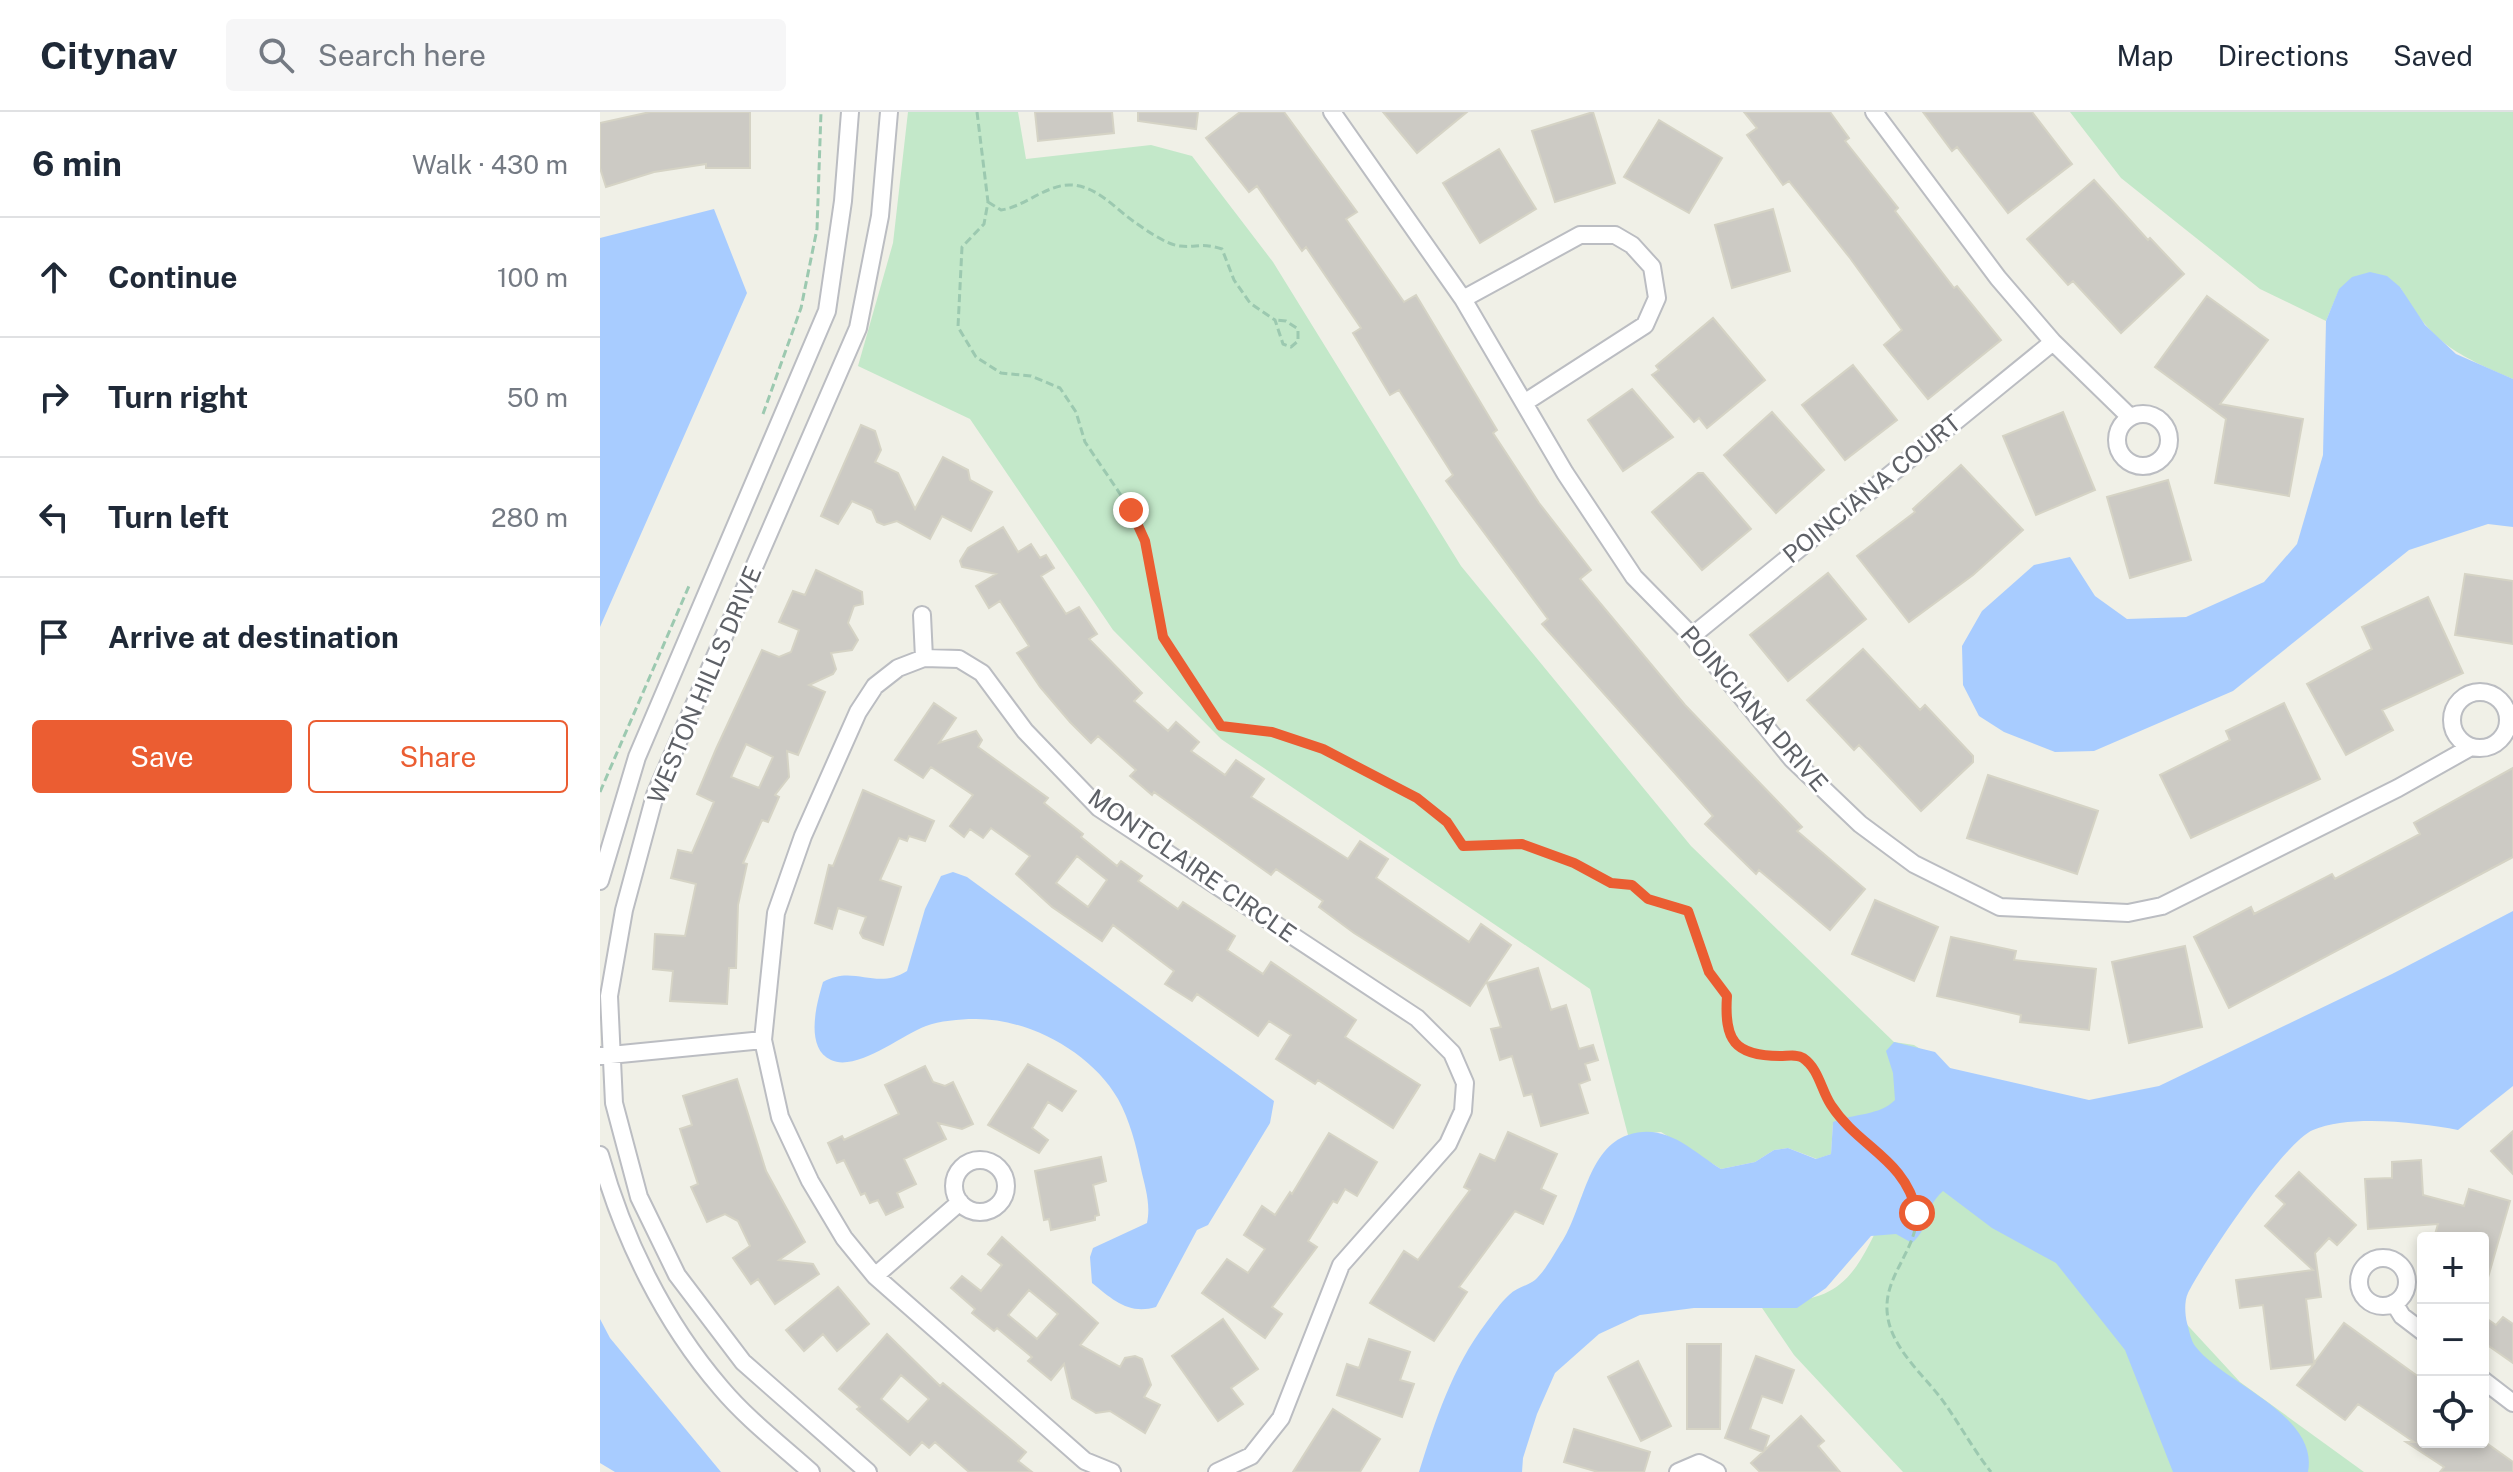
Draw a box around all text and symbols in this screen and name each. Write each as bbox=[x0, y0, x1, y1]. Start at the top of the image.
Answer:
search box bbox=[226, 19, 786, 91]
text: Citynav bbox=[40, 33, 178, 78]
icon: search bbox=[254, 33, 298, 77]
text: Search here bbox=[318, 37, 486, 73]
text: Map bbox=[2117, 39, 2173, 72]
text: Directions bbox=[2217, 39, 2349, 72]
text: Saved bbox=[2393, 39, 2473, 72]
text: 6 min bbox=[32, 144, 122, 184]
text: Walk · 430 m bbox=[412, 149, 568, 180]
icon: ahead bbox=[32, 255, 76, 299]
text: Continue bbox=[108, 259, 238, 295]
text: 100 m bbox=[497, 262, 568, 293]
icon: right bbox=[32, 375, 76, 419]
text: Turn right bbox=[108, 379, 248, 415]
text: 50 m bbox=[507, 382, 568, 413]
street label: POINCIANA COURT bbox=[1777, 408, 1966, 568]
route end bbox=[1113, 492, 1149, 528]
icon: left bbox=[32, 495, 76, 539]
text: Turn left bbox=[108, 499, 229, 535]
text: 280 m bbox=[491, 502, 568, 533]
street label: WESTON HILLS DRIVE bbox=[641, 562, 767, 807]
icon: arrive bbox=[32, 615, 76, 659]
text: Arrive at destination bbox=[108, 619, 399, 655]
street label: POINCIANA DRIVE bbox=[1675, 620, 1834, 797]
button: Save bbox=[32, 720, 292, 793]
button: Share bbox=[308, 720, 568, 793]
street label: MONTCLAIRE CIRCLE bbox=[1083, 783, 1302, 948]
route start bbox=[1899, 1195, 1935, 1231]
map controls bbox=[2417, 1232, 2489, 1448]
button: + bbox=[2417, 1232, 2489, 1304]
button: − bbox=[2417, 1304, 2489, 1376]
button: locate bbox=[2417, 1376, 2489, 1448]

